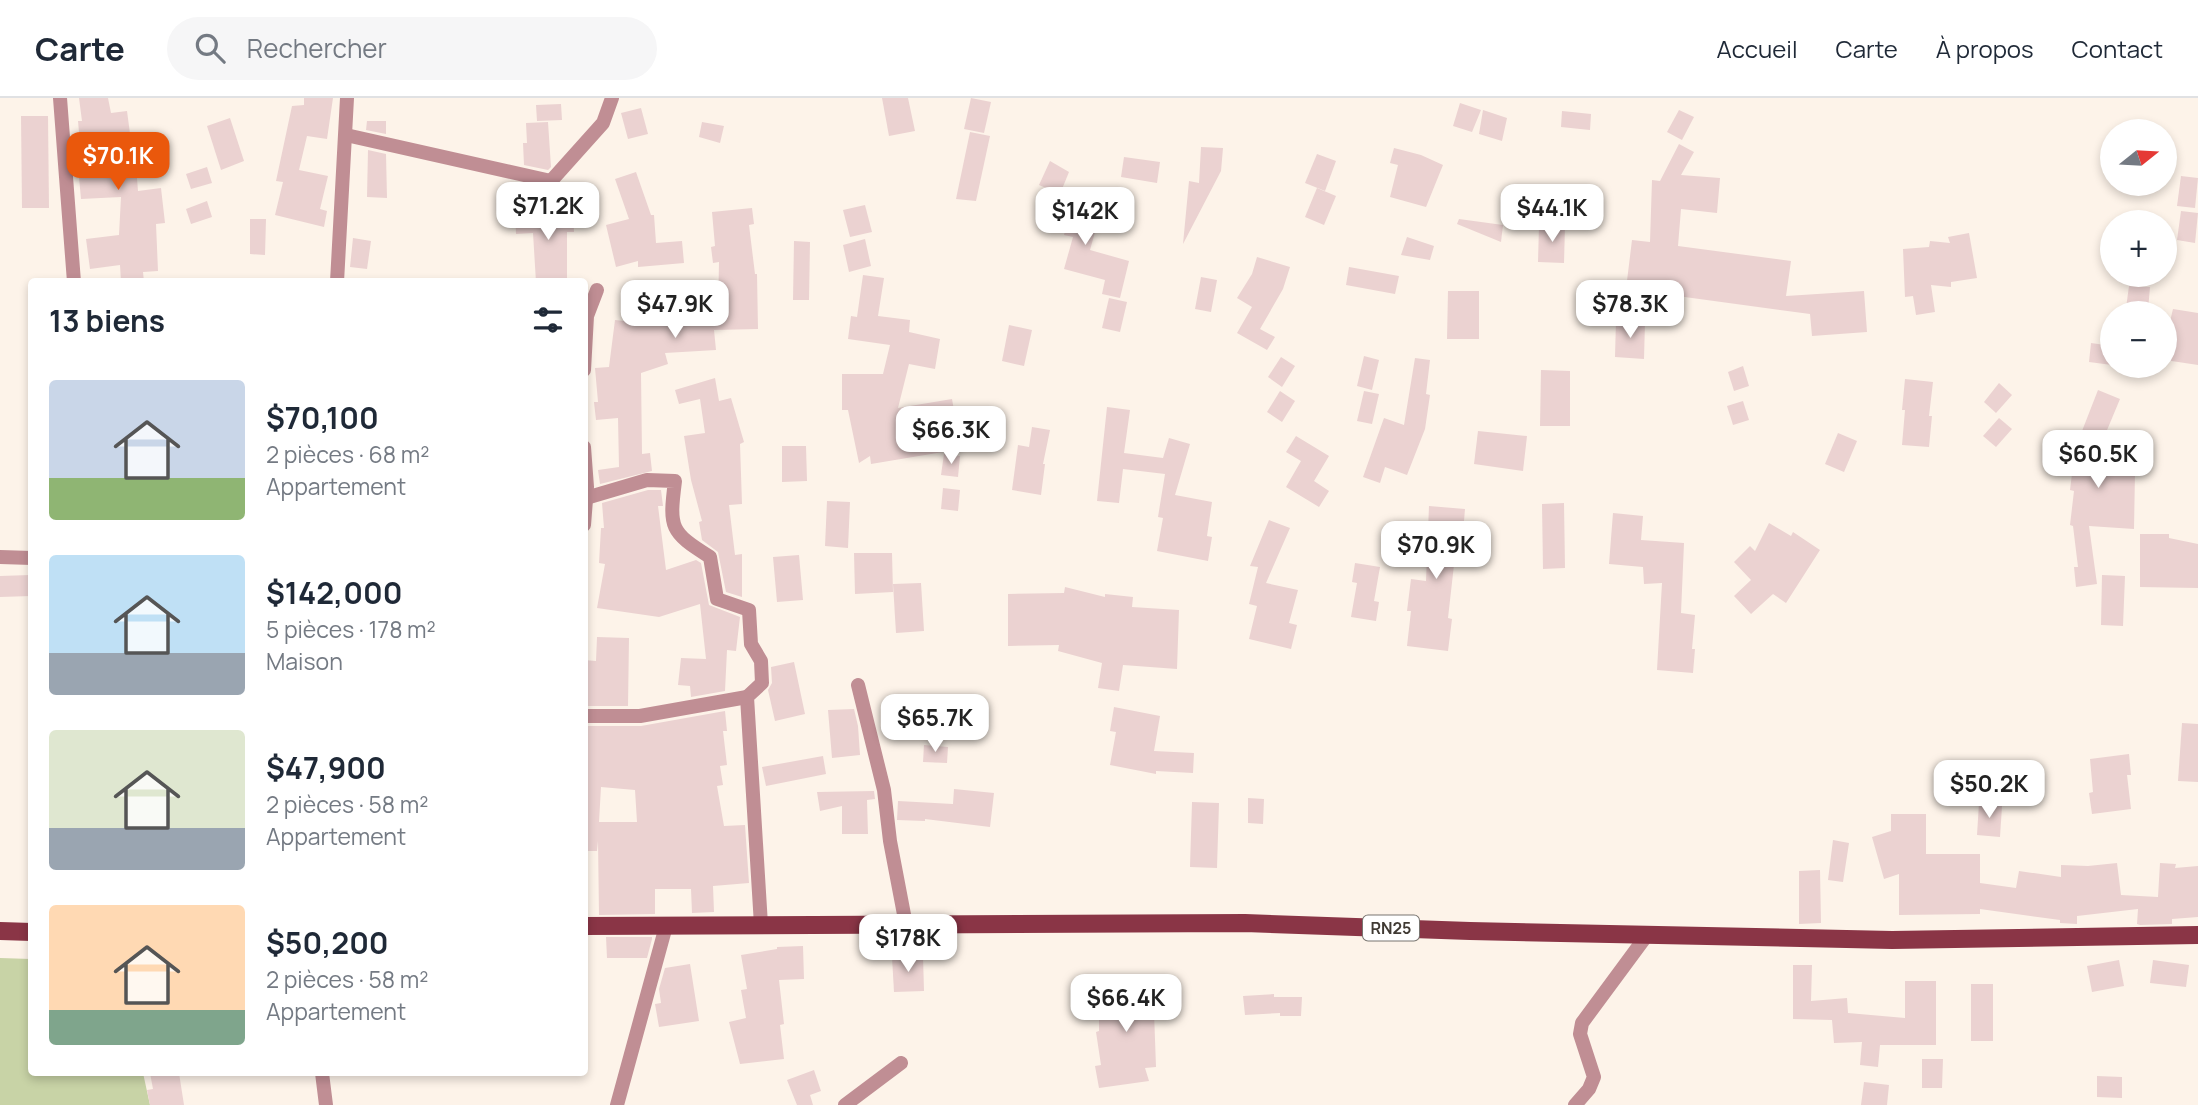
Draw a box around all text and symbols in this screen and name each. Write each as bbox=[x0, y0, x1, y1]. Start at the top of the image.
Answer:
search box bbox=[167, 17, 657, 80]
text: Carte bbox=[35, 26, 125, 71]
icon: search bbox=[191, 29, 229, 67]
text: Rechercher bbox=[247, 30, 387, 66]
text: Accueil bbox=[1717, 32, 1797, 65]
text: Carte bbox=[1835, 32, 1898, 65]
text: À propos bbox=[1936, 32, 2034, 65]
text: Contact bbox=[2072, 32, 2163, 65]
north arrow bbox=[2100, 119, 2177, 196]
map controls bbox=[2100, 119, 2177, 378]
pin: $70.1K bbox=[61, 132, 175, 192]
text: $70.1K bbox=[82, 139, 154, 171]
pin: $71.2K bbox=[491, 183, 605, 242]
pin: $44.1K bbox=[1495, 184, 1609, 244]
pin: $142K bbox=[1036, 188, 1134, 247]
text: $71.2K bbox=[512, 189, 584, 221]
text: $44.1K bbox=[1517, 191, 1587, 223]
text: $142K bbox=[1051, 194, 1119, 226]
button: + bbox=[2100, 210, 2177, 287]
pin: $47.9K bbox=[618, 280, 732, 340]
pin: $78.3K bbox=[1573, 280, 1687, 340]
text: $47.9K bbox=[637, 287, 713, 319]
text: $78.3K bbox=[1592, 287, 1668, 319]
text: 13 biens bbox=[49, 300, 165, 341]
icon: filters bbox=[529, 301, 567, 339]
button: − bbox=[2100, 301, 2177, 378]
text: $70,100 bbox=[266, 397, 379, 438]
pin: $66.3K bbox=[894, 406, 1008, 466]
icon: home bbox=[105, 408, 189, 492]
text: $66.3K bbox=[912, 413, 990, 445]
pin: $60.5K bbox=[2041, 430, 2155, 490]
text: $60.5K bbox=[2058, 437, 2138, 469]
text: 2 pièces · 68 m² bbox=[266, 438, 429, 470]
text: Appartement bbox=[266, 470, 406, 502]
pin: $70.9K bbox=[1379, 522, 1493, 581]
text: $70.9K bbox=[1397, 528, 1475, 560]
text: $142,000 bbox=[266, 572, 402, 613]
icon: home bbox=[105, 583, 189, 667]
text: 5 pièces · 178 m² bbox=[266, 613, 436, 645]
text: Maison bbox=[266, 645, 343, 677]
pin: $65.7K bbox=[878, 694, 992, 754]
text: $65.7K bbox=[897, 701, 973, 733]
text: $47,900 bbox=[266, 747, 386, 788]
icon: home bbox=[105, 758, 189, 842]
pin: $50.2K bbox=[1932, 760, 2046, 820]
text: $50.2K bbox=[1950, 767, 2028, 799]
text: 2 pièces · 58 m² bbox=[266, 788, 428, 820]
text: Appartement bbox=[266, 820, 406, 852]
pin: $178K bbox=[859, 914, 957, 974]
road number: RN25 bbox=[1363, 916, 1419, 940]
text: $178K bbox=[875, 921, 941, 953]
text: $50,200 bbox=[266, 922, 389, 963]
icon: home bbox=[105, 933, 189, 1017]
text: 2 pièces · 58 m² bbox=[266, 963, 428, 995]
pin: $66.4K bbox=[1069, 974, 1183, 1034]
text: $66.4K bbox=[1087, 981, 1165, 1013]
text: Appartement bbox=[266, 995, 406, 1027]

